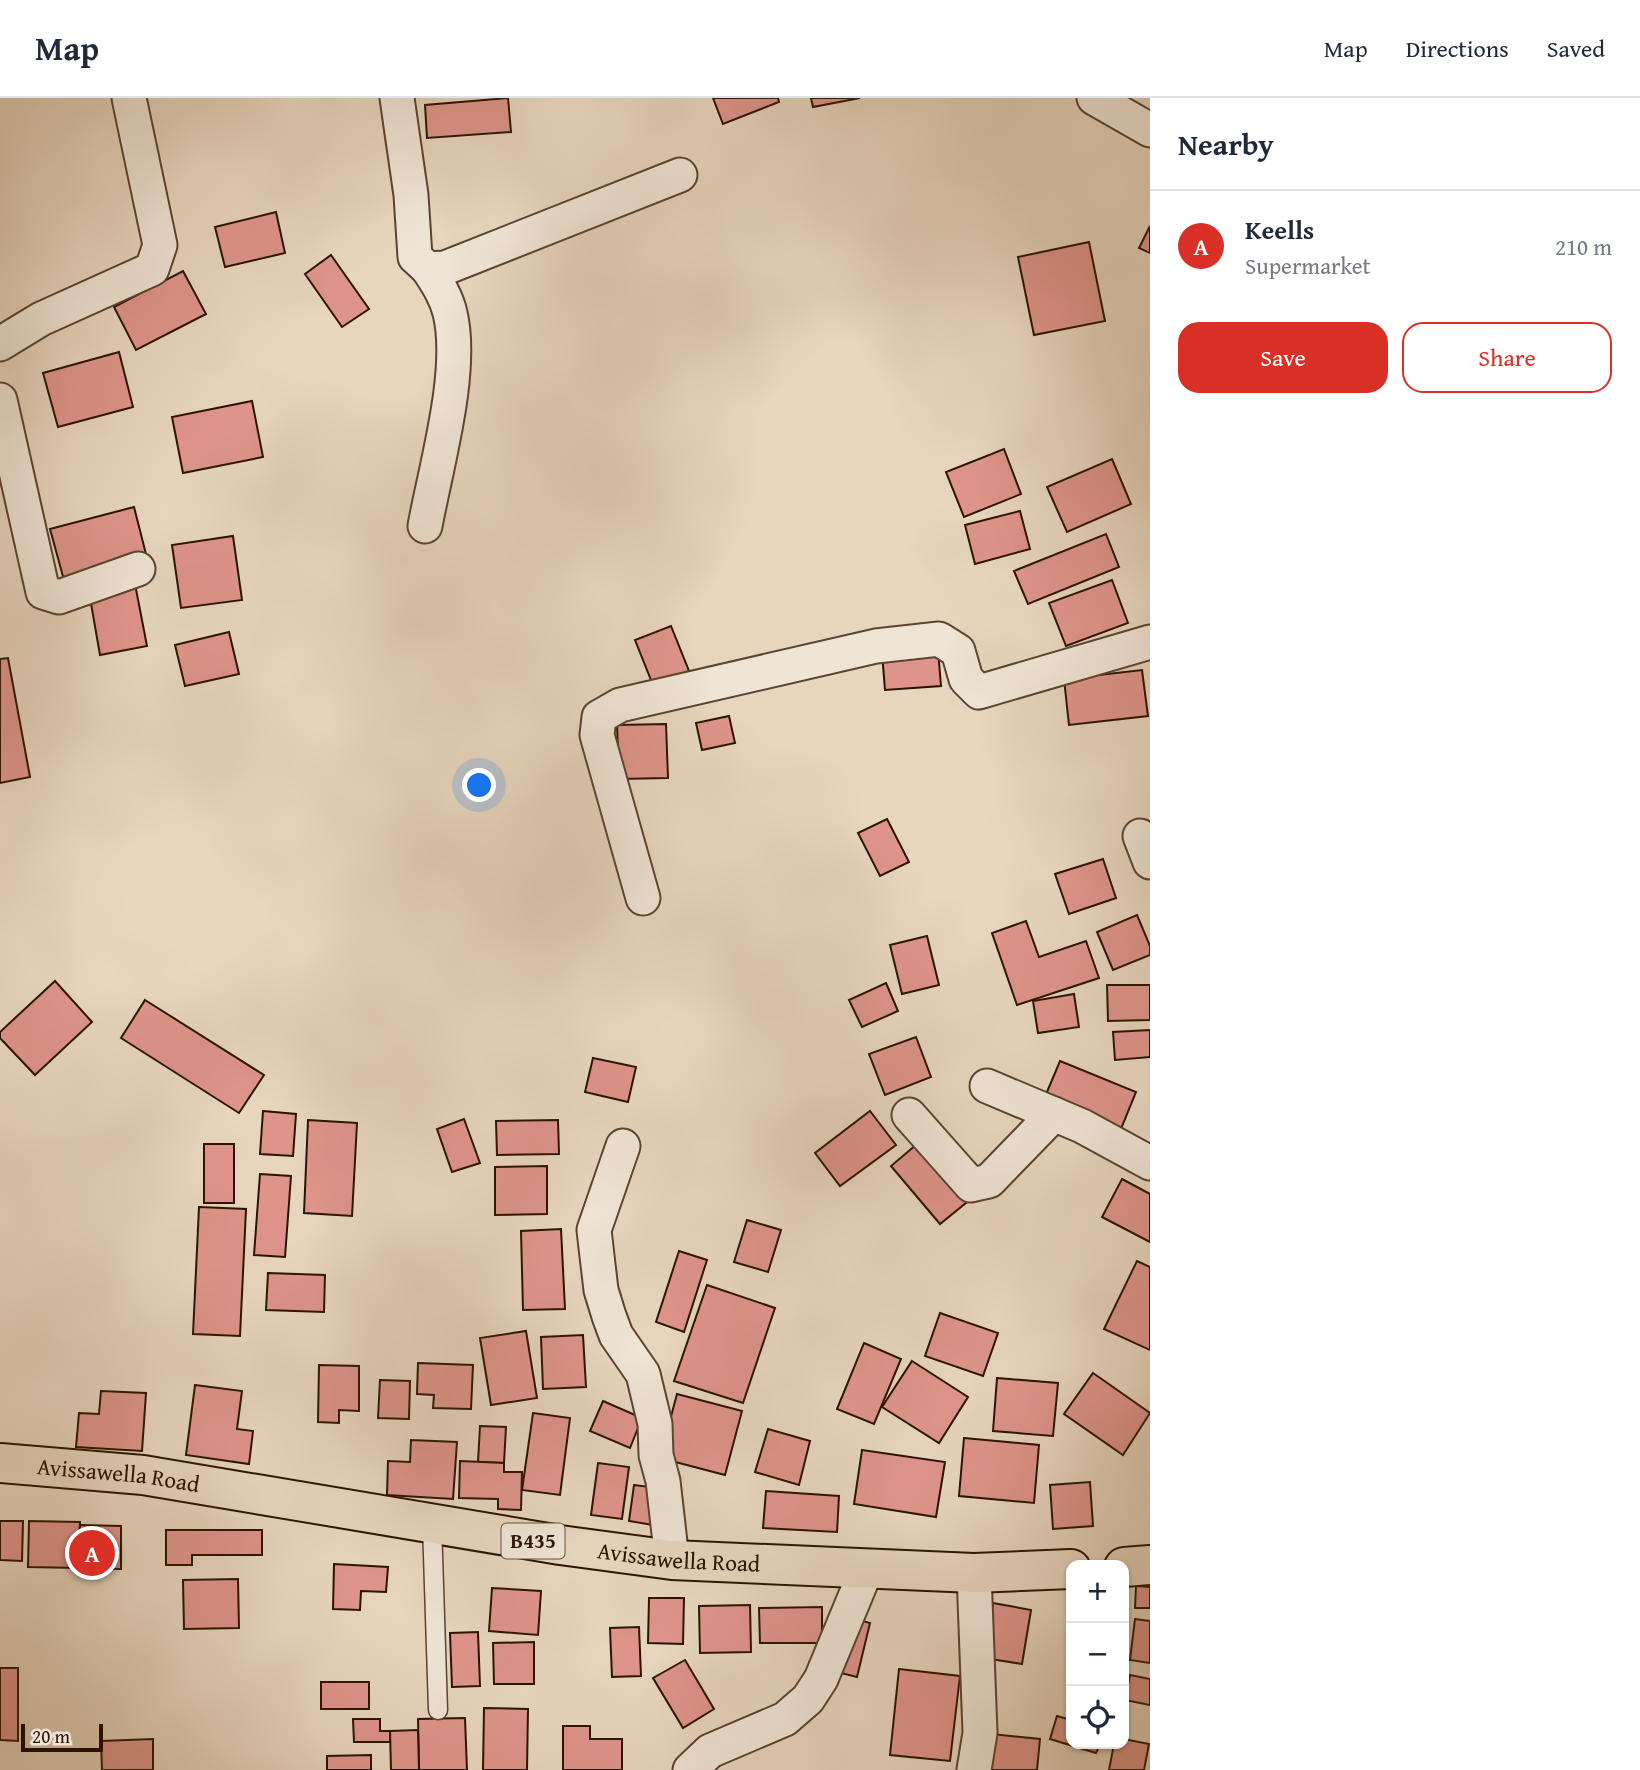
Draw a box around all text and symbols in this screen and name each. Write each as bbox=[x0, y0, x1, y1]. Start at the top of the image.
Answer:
text: Map bbox=[35, 24, 99, 72]
text: Map bbox=[1324, 31, 1368, 66]
text: Directions bbox=[1406, 31, 1509, 66]
text: Saved bbox=[1547, 31, 1605, 66]
text: Nearby bbox=[1178, 122, 1274, 166]
text: Keells bbox=[1245, 210, 1314, 249]
text: A bbox=[1194, 230, 1208, 263]
text: 210 m bbox=[1555, 230, 1612, 263]
text: Supermarket bbox=[1245, 249, 1371, 282]
button: Save bbox=[1178, 322, 1388, 393]
button: Share bbox=[1402, 322, 1612, 393]
your location bbox=[462, 768, 496, 802]
street label: Avissawella Road bbox=[36, 1449, 203, 1500]
road number: B435 bbox=[502, 1524, 564, 1558]
pin: A bbox=[69, 1527, 115, 1579]
street label: Avissawella Road bbox=[596, 1533, 762, 1580]
map controls bbox=[1066, 1560, 1129, 1749]
button: + bbox=[1066, 1560, 1129, 1623]
button: − bbox=[1066, 1623, 1129, 1686]
button: locate bbox=[1066, 1686, 1129, 1749]
scale bar bbox=[21, 1721, 103, 1753]
text: 20 m bbox=[32, 1722, 70, 1750]

